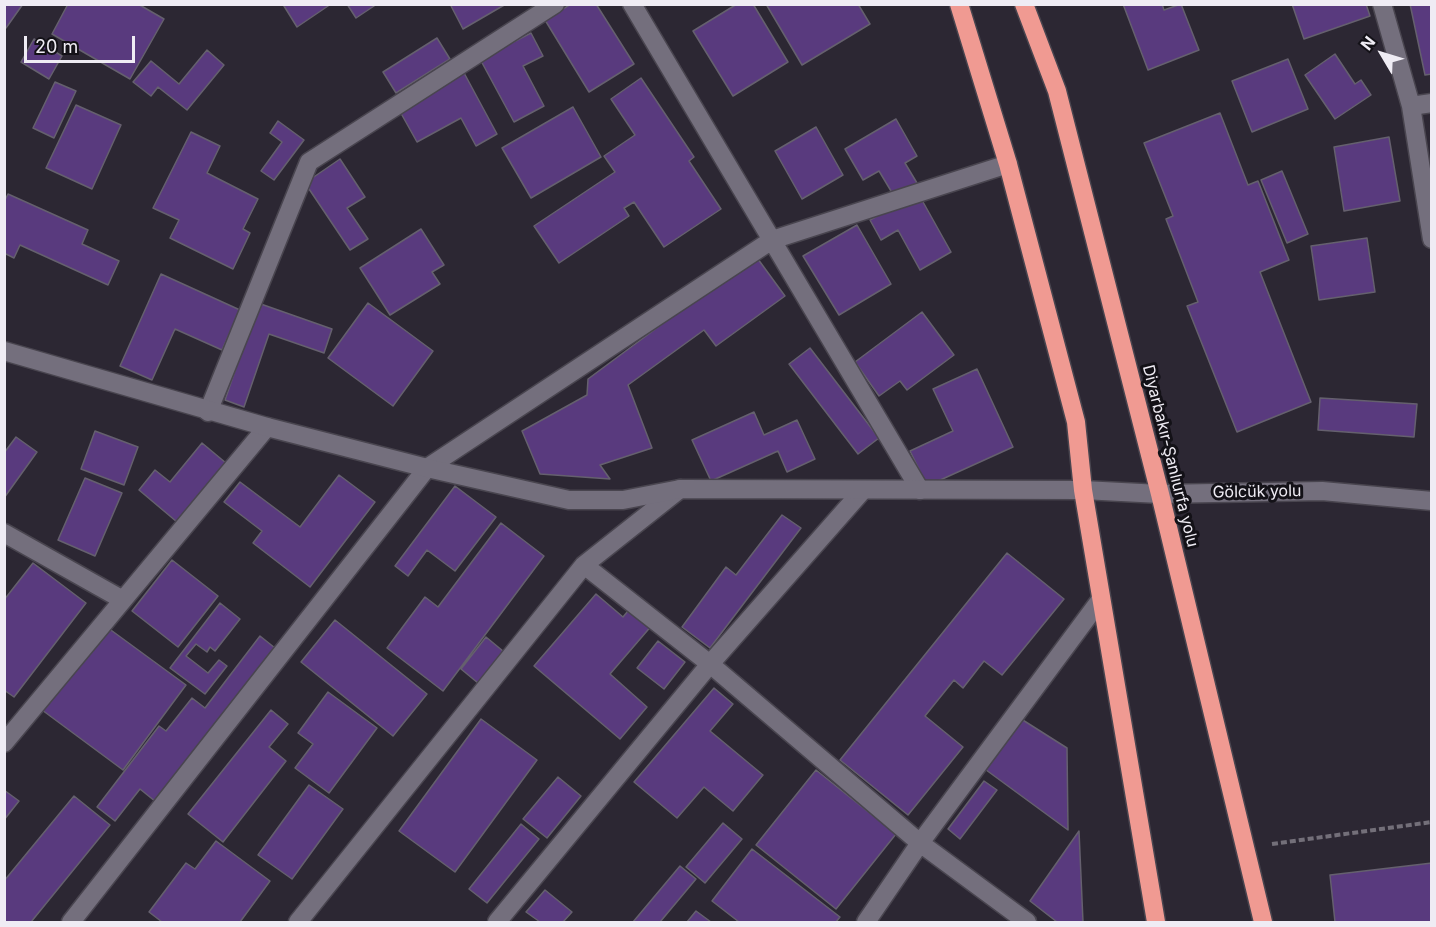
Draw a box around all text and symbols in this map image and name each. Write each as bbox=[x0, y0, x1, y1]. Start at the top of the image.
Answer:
scale bar bbox=[27, 24, 138, 62]
north arrow bbox=[1352, 24, 1412, 84]
text: N bbox=[1356, 32, 1379, 54]
text: 20 m bbox=[35, 36, 78, 57]
street label: Diyarbakır-Şanlıurfa yolu bbox=[1138, 363, 1202, 549]
street label: Gölcük yolu bbox=[1212, 482, 1302, 502]

